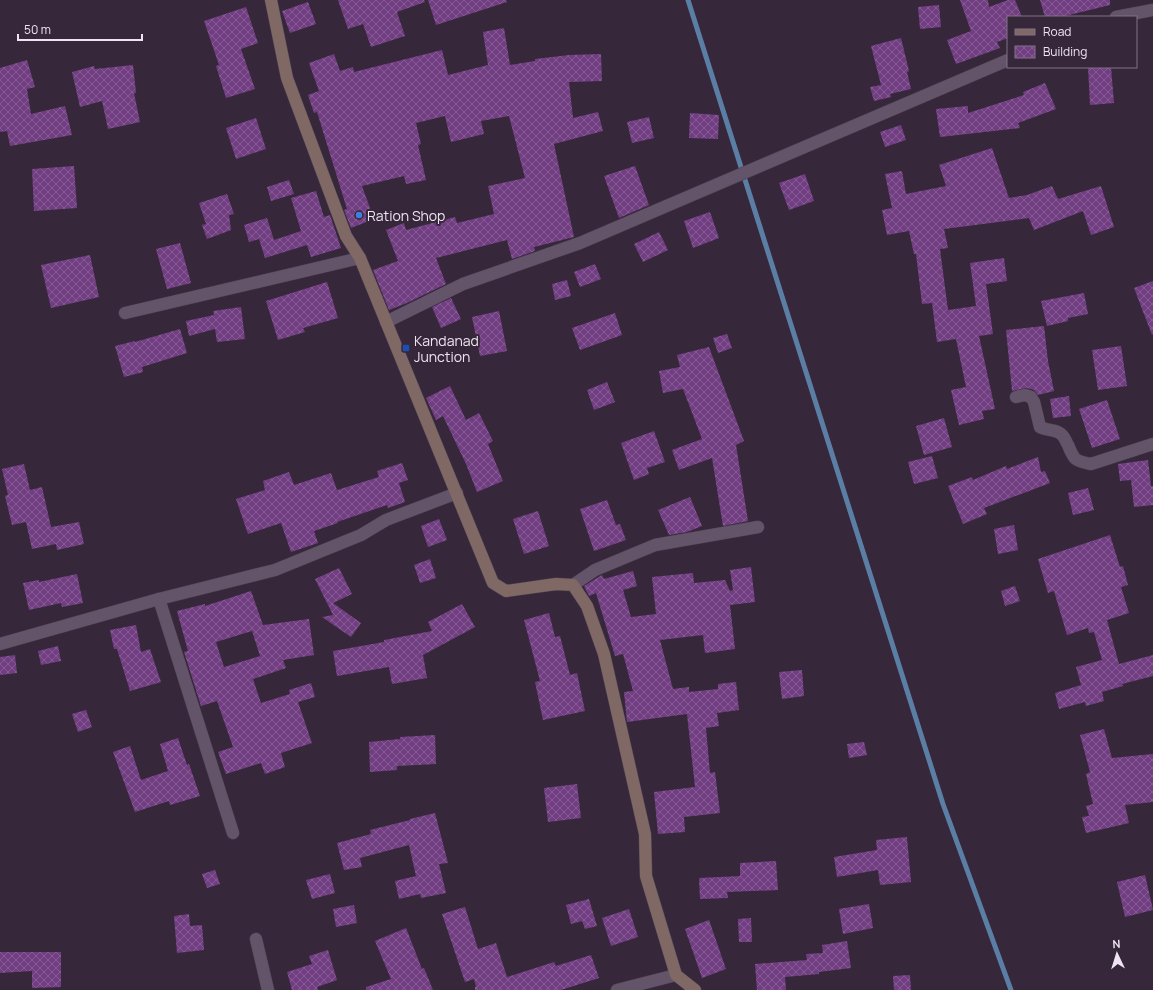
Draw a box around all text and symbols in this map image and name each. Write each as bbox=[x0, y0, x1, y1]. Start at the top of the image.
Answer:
scale bar bbox=[18, 16, 142, 42]
legend bbox=[1007, 16, 1137, 68]
text: 50 m bbox=[24, 21, 51, 38]
text: Road bbox=[1043, 23, 1071, 40]
text: Building bbox=[1043, 43, 1087, 60]
place label: Ration Shop bbox=[367, 206, 445, 225]
marker: Ration Shop bbox=[354, 210, 364, 220]
place label: Kandanad Junction bbox=[414, 331, 479, 366]
marker: Kandanad Junction bbox=[401, 343, 411, 353]
north arrow bbox=[1097, 934, 1137, 974]
text: N bbox=[1112, 936, 1121, 951]

